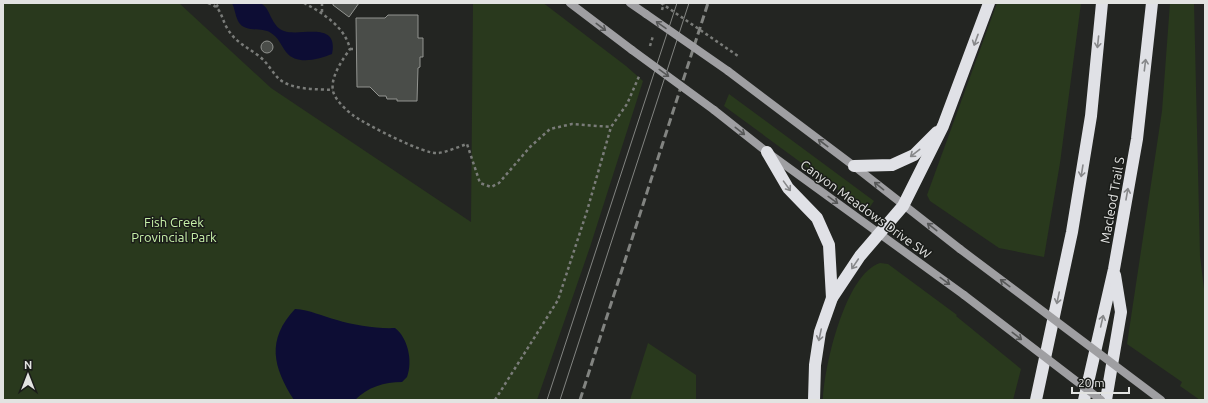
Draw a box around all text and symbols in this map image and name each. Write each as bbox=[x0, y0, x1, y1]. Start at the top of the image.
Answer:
one-way arrow bbox=[656, 21, 667, 29]
one-way arrow bbox=[596, 22, 607, 31]
one-way arrow bbox=[971, 33, 979, 45]
one-way arrow bbox=[1094, 35, 1102, 48]
one-way arrow bbox=[1142, 59, 1149, 72]
one-way arrow bbox=[658, 69, 669, 77]
one-way arrow bbox=[735, 127, 746, 136]
one-way arrow bbox=[818, 139, 829, 147]
one-way arrow bbox=[910, 149, 921, 157]
street label: Macleod Trail S bbox=[1098, 156, 1127, 244]
street label: Canyon Meadows Drive SW bbox=[798, 157, 934, 261]
one-way arrow bbox=[1078, 164, 1086, 177]
one-way arrow bbox=[783, 180, 791, 191]
one-way arrow bbox=[873, 182, 884, 190]
one-way arrow bbox=[1123, 188, 1131, 201]
one-way arrow bbox=[827, 196, 838, 204]
park label: Fish Creek Provincial Park bbox=[131, 215, 217, 244]
one-way arrow bbox=[926, 223, 937, 232]
one-way arrow bbox=[851, 258, 859, 269]
one-way arrow bbox=[939, 277, 950, 285]
one-way arrow bbox=[1000, 279, 1011, 287]
one-way arrow bbox=[1053, 292, 1061, 305]
one-way arrow bbox=[1099, 315, 1106, 328]
one-way arrow bbox=[816, 328, 824, 341]
one-way arrow bbox=[1011, 331, 1022, 340]
north arrow bbox=[8, 355, 48, 395]
text: N bbox=[24, 359, 32, 371]
scale bar bbox=[1072, 369, 1129, 395]
text: 20 m bbox=[1078, 376, 1105, 389]

